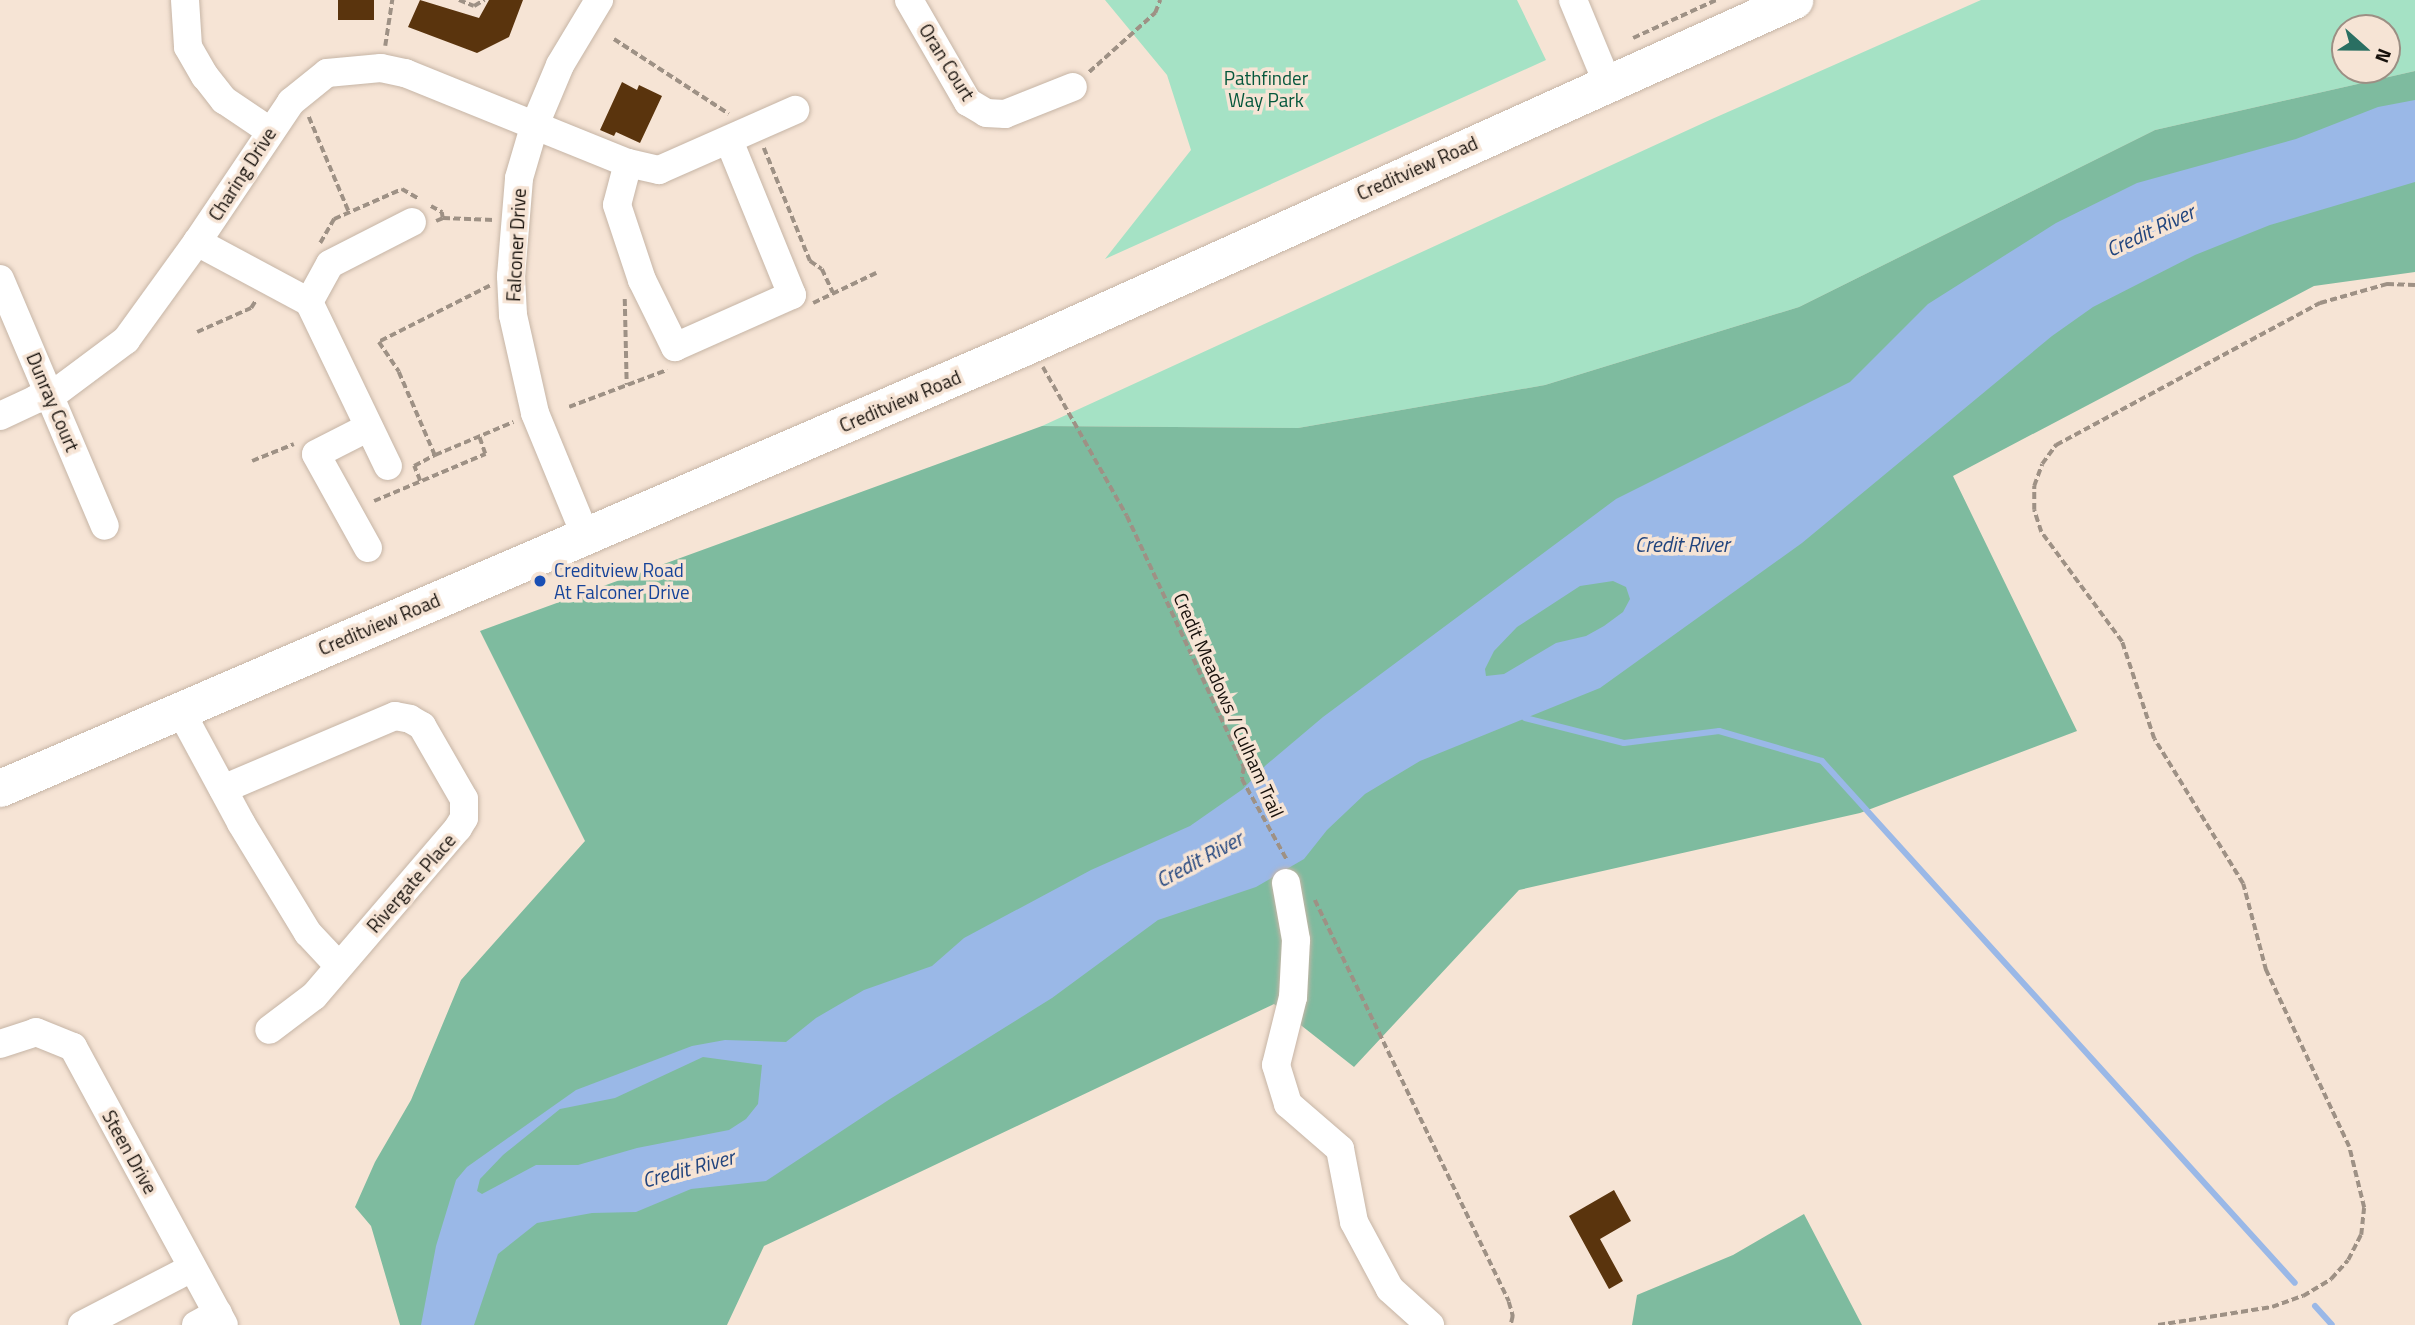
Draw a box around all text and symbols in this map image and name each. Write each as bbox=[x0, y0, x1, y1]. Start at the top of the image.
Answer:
north arrow bbox=[2331, 14, 2401, 84]
street label: Oran Court bbox=[914, 19, 980, 105]
text: N bbox=[2368, 45, 2400, 67]
park label: Pathfinder Way Park bbox=[1224, 67, 1308, 111]
street label: Charing Drive bbox=[203, 123, 281, 225]
street label: Creditview Road bbox=[1353, 131, 1481, 205]
street label: Falconer Drive bbox=[502, 188, 530, 302]
water label: Credit River bbox=[2102, 199, 2198, 261]
street label: Dunray Court bbox=[22, 349, 84, 455]
street label: Creditview Road bbox=[836, 365, 964, 437]
water label: Credit River bbox=[1635, 531, 1729, 557]
place label: Creditview Road At Falconer Drive bbox=[554, 559, 689, 603]
marker: Creditview Road At Falconer Drive bbox=[532, 573, 548, 589]
street label: Creditview Road bbox=[315, 588, 443, 660]
street label: Credit Meadows / Culham Trail bbox=[1169, 589, 1289, 821]
water label: Credit River bbox=[1151, 826, 1247, 892]
street label: Rivergate Place bbox=[362, 829, 460, 937]
street label: Steen Drive bbox=[98, 1106, 162, 1198]
water label: Credit River bbox=[639, 1144, 737, 1192]

